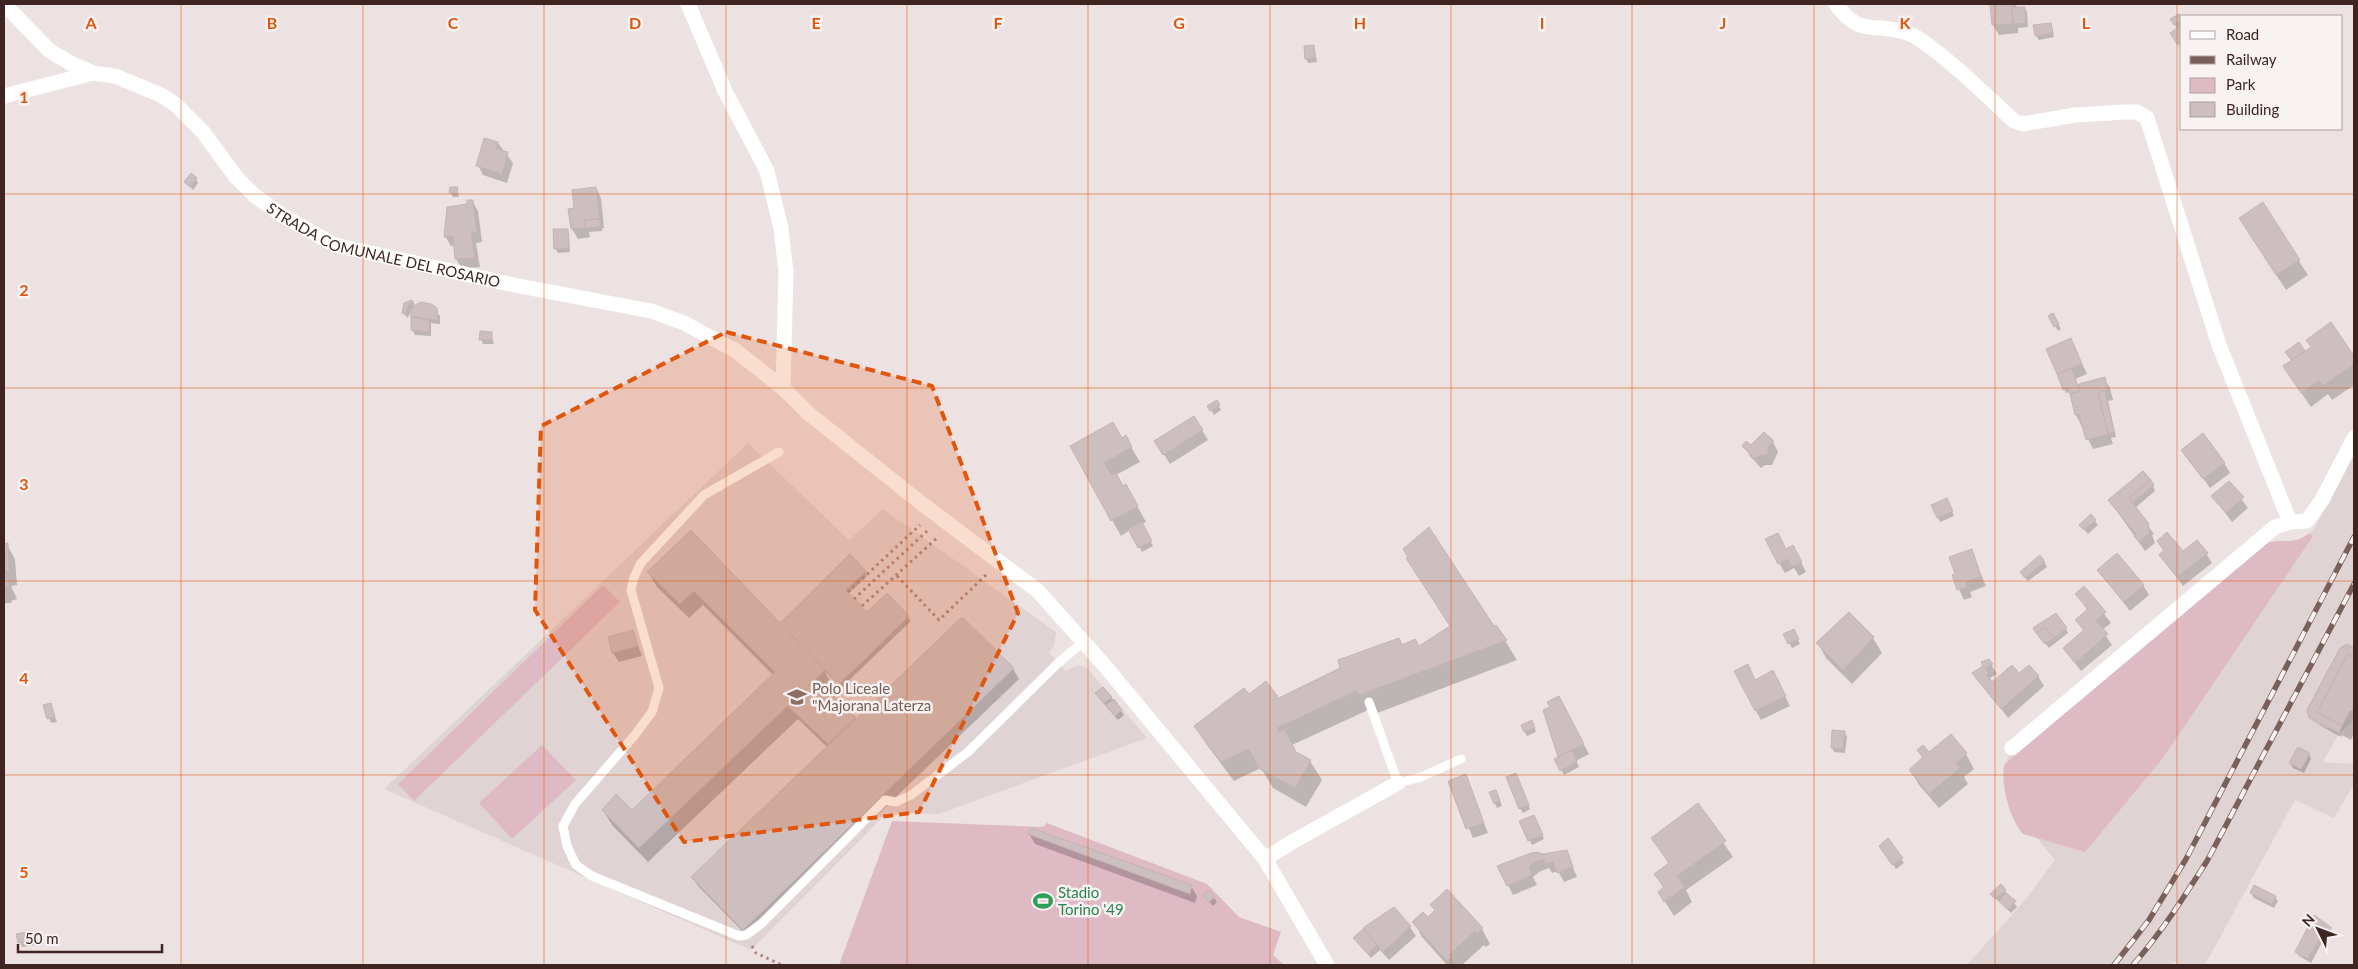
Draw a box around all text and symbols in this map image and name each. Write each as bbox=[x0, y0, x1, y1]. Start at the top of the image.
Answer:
text: A bbox=[84, 13, 97, 32]
text: B bbox=[267, 13, 277, 32]
text: C bbox=[448, 13, 459, 32]
text: D bbox=[629, 13, 641, 32]
text: E bbox=[811, 13, 821, 32]
text: F bbox=[993, 13, 1003, 32]
text: G bbox=[1173, 13, 1185, 32]
text: H bbox=[1354, 13, 1366, 32]
text: I bbox=[1540, 13, 1544, 32]
text: J bbox=[1720, 13, 1726, 32]
text: K bbox=[1900, 13, 1912, 32]
text: L bbox=[2082, 13, 2091, 32]
legend bbox=[2180, 15, 2343, 130]
text: Road bbox=[2226, 25, 2259, 43]
text: Railway bbox=[2226, 50, 2277, 68]
text: Park bbox=[2226, 75, 2256, 93]
text: 1 bbox=[19, 87, 29, 106]
text: Building bbox=[2226, 100, 2279, 118]
street label: STRADA COMUNALE DEL ROSARIO bbox=[264, 198, 502, 291]
text: 2 bbox=[19, 280, 29, 299]
text: 3 bbox=[19, 474, 29, 493]
text: 4 bbox=[19, 668, 29, 687]
place label: Polo Liceale "Majorana Laterza bbox=[812, 679, 931, 714]
school or university icon: Polo Liceale "Majorana Laterza bbox=[786, 686, 808, 708]
text: 5 bbox=[19, 862, 29, 881]
place label: Stadio Torino '49 bbox=[1058, 883, 1124, 918]
sports icon: Stadio Torino '49 bbox=[1032, 890, 1054, 912]
north arrow bbox=[2293, 904, 2343, 954]
text: N bbox=[2298, 910, 2318, 930]
scale bar bbox=[18, 922, 161, 954]
text: 50 m bbox=[25, 929, 59, 947]

